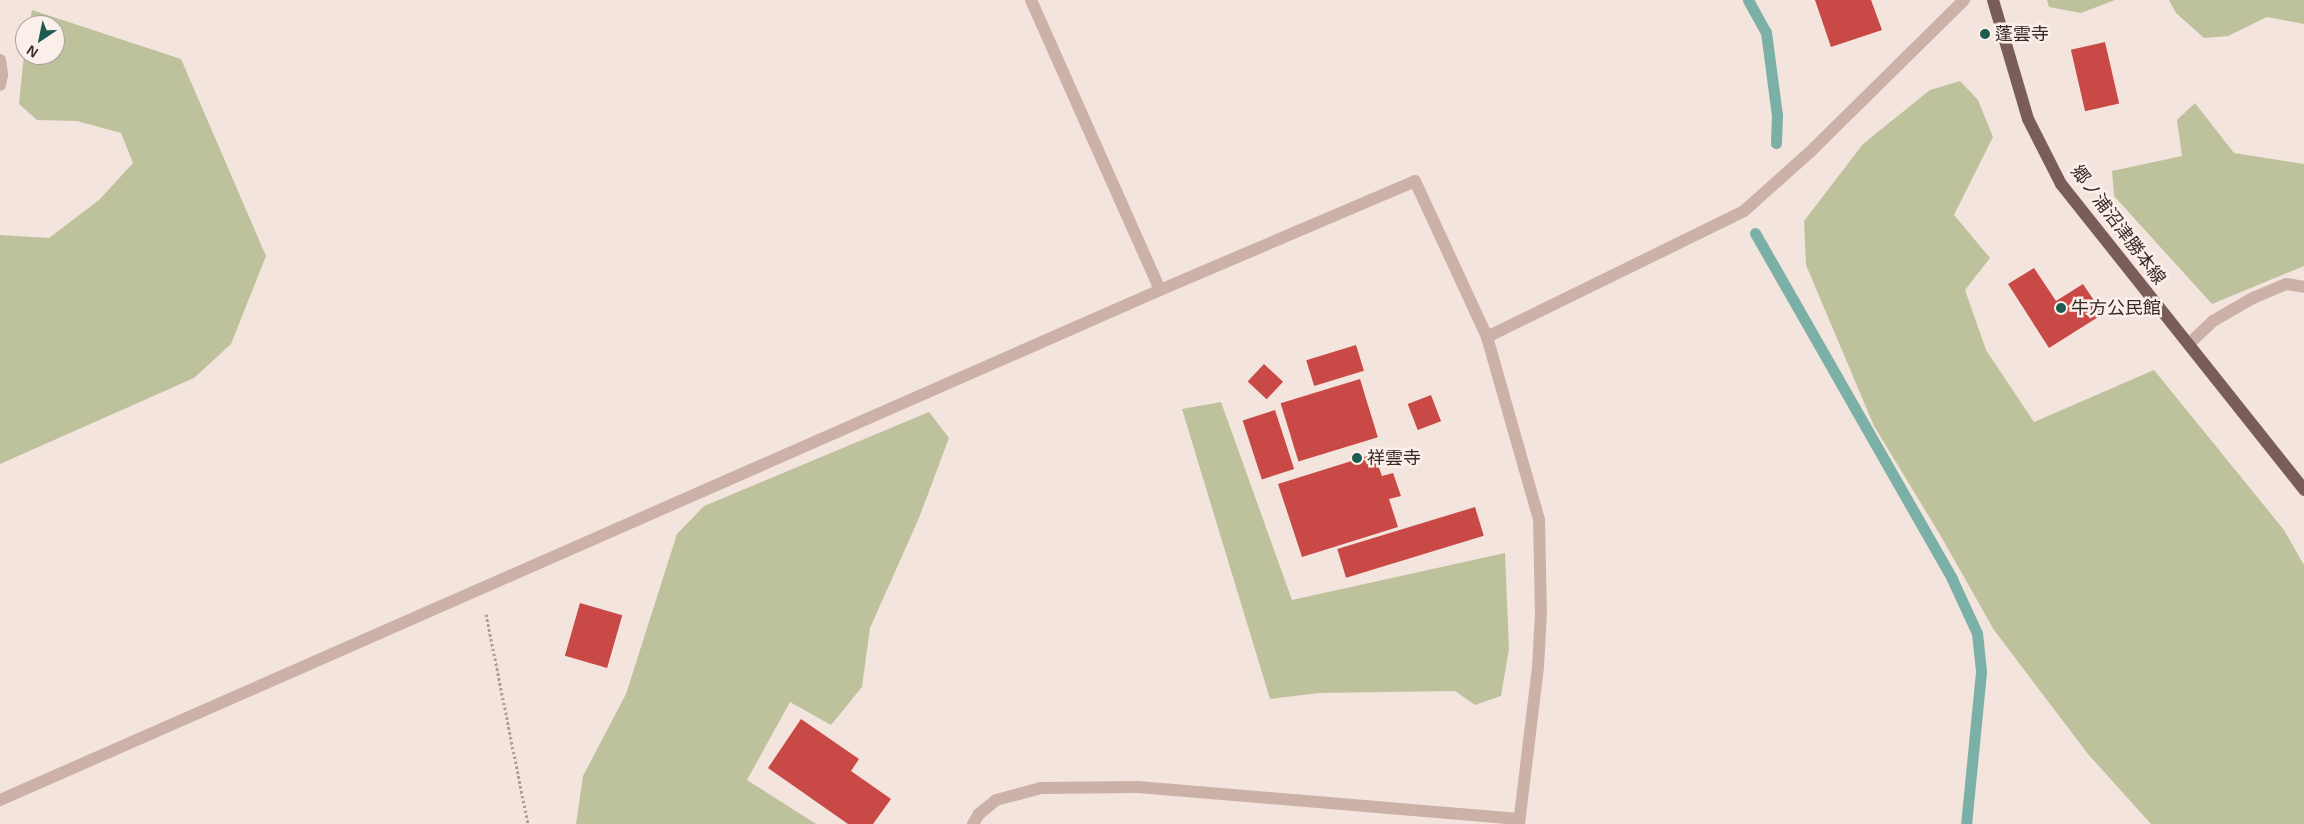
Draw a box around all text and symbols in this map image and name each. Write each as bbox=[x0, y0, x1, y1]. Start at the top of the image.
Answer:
north arrow bbox=[15, 15, 65, 65]
place label: 蓬雲寺 bbox=[1995, 23, 2049, 45]
marker: 蓬雲寺 bbox=[1979, 28, 1991, 40]
text: N bbox=[24, 42, 41, 61]
street label: 郷ノ浦沼津勝本線 bbox=[2066, 161, 2170, 289]
place label: 牛方公民館 bbox=[2071, 297, 2161, 319]
marker: 牛方公民館 bbox=[2055, 302, 2067, 314]
place label: 祥雲寺 bbox=[1367, 447, 1421, 469]
marker: 祥雲寺 bbox=[1351, 452, 1363, 464]

